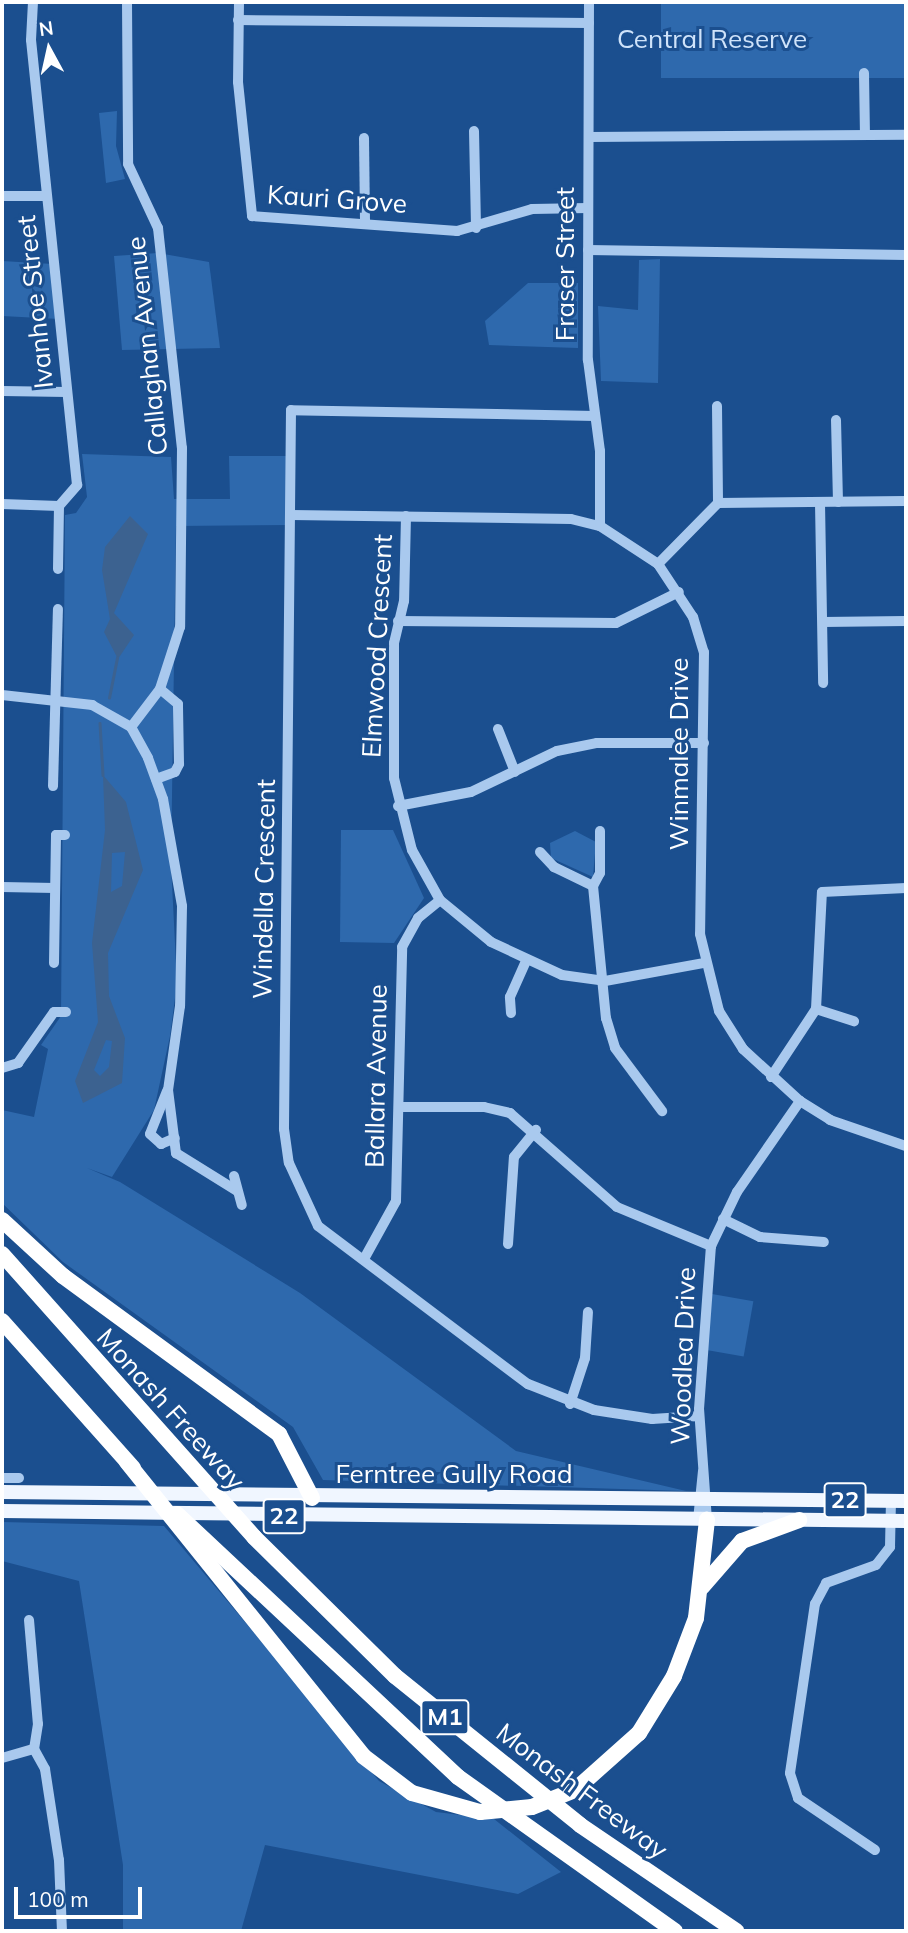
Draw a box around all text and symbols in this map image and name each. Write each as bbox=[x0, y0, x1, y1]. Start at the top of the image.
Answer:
north arrow bbox=[14, 14, 84, 84]
text: N bbox=[37, 15, 55, 41]
park label: Central Reserve bbox=[617, 23, 807, 55]
street label: Kauri Grove bbox=[266, 179, 408, 219]
street label: Fraser Street bbox=[549, 187, 581, 341]
street label: Ivanhoe Street bbox=[10, 214, 60, 390]
street label: Callaghan Avenue bbox=[120, 235, 174, 457]
street label: Elmwood Crescent bbox=[356, 533, 398, 759]
street label: Winmalee Drive bbox=[663, 658, 695, 850]
street label: Windella Crescent bbox=[246, 779, 282, 999]
street label: Ballara Avenue bbox=[359, 984, 393, 1168]
street label: Woodlea Drive bbox=[664, 1266, 702, 1446]
street label: Monash Freeway bbox=[90, 1322, 252, 1496]
street label: Ferntree Gully Road bbox=[335, 1458, 573, 1490]
road number: 22 bbox=[822, 1480, 868, 1520]
road number: 22 bbox=[261, 1496, 307, 1536]
road number: M1 bbox=[419, 1696, 471, 1737]
street label: Monash Freeway bbox=[490, 1716, 674, 1866]
scale bar bbox=[18, 1874, 145, 1918]
text: 100 m bbox=[27, 1886, 89, 1912]

